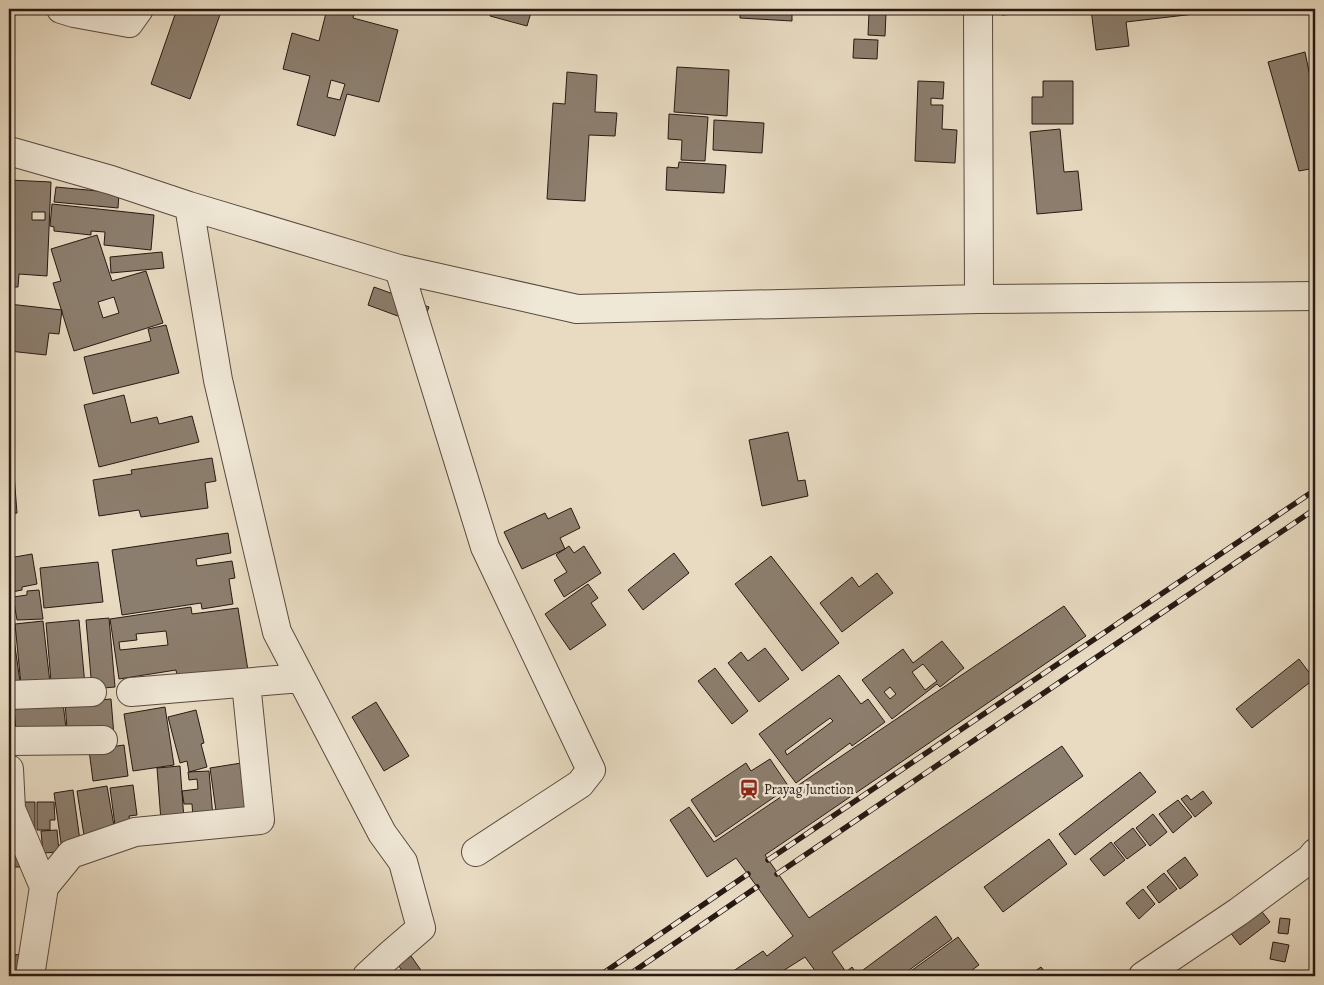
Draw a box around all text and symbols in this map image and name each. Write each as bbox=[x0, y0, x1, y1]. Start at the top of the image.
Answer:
station icon: Prayag Junction bbox=[738, 778, 760, 800]
place label: Prayag Junction bbox=[764, 780, 854, 799]

